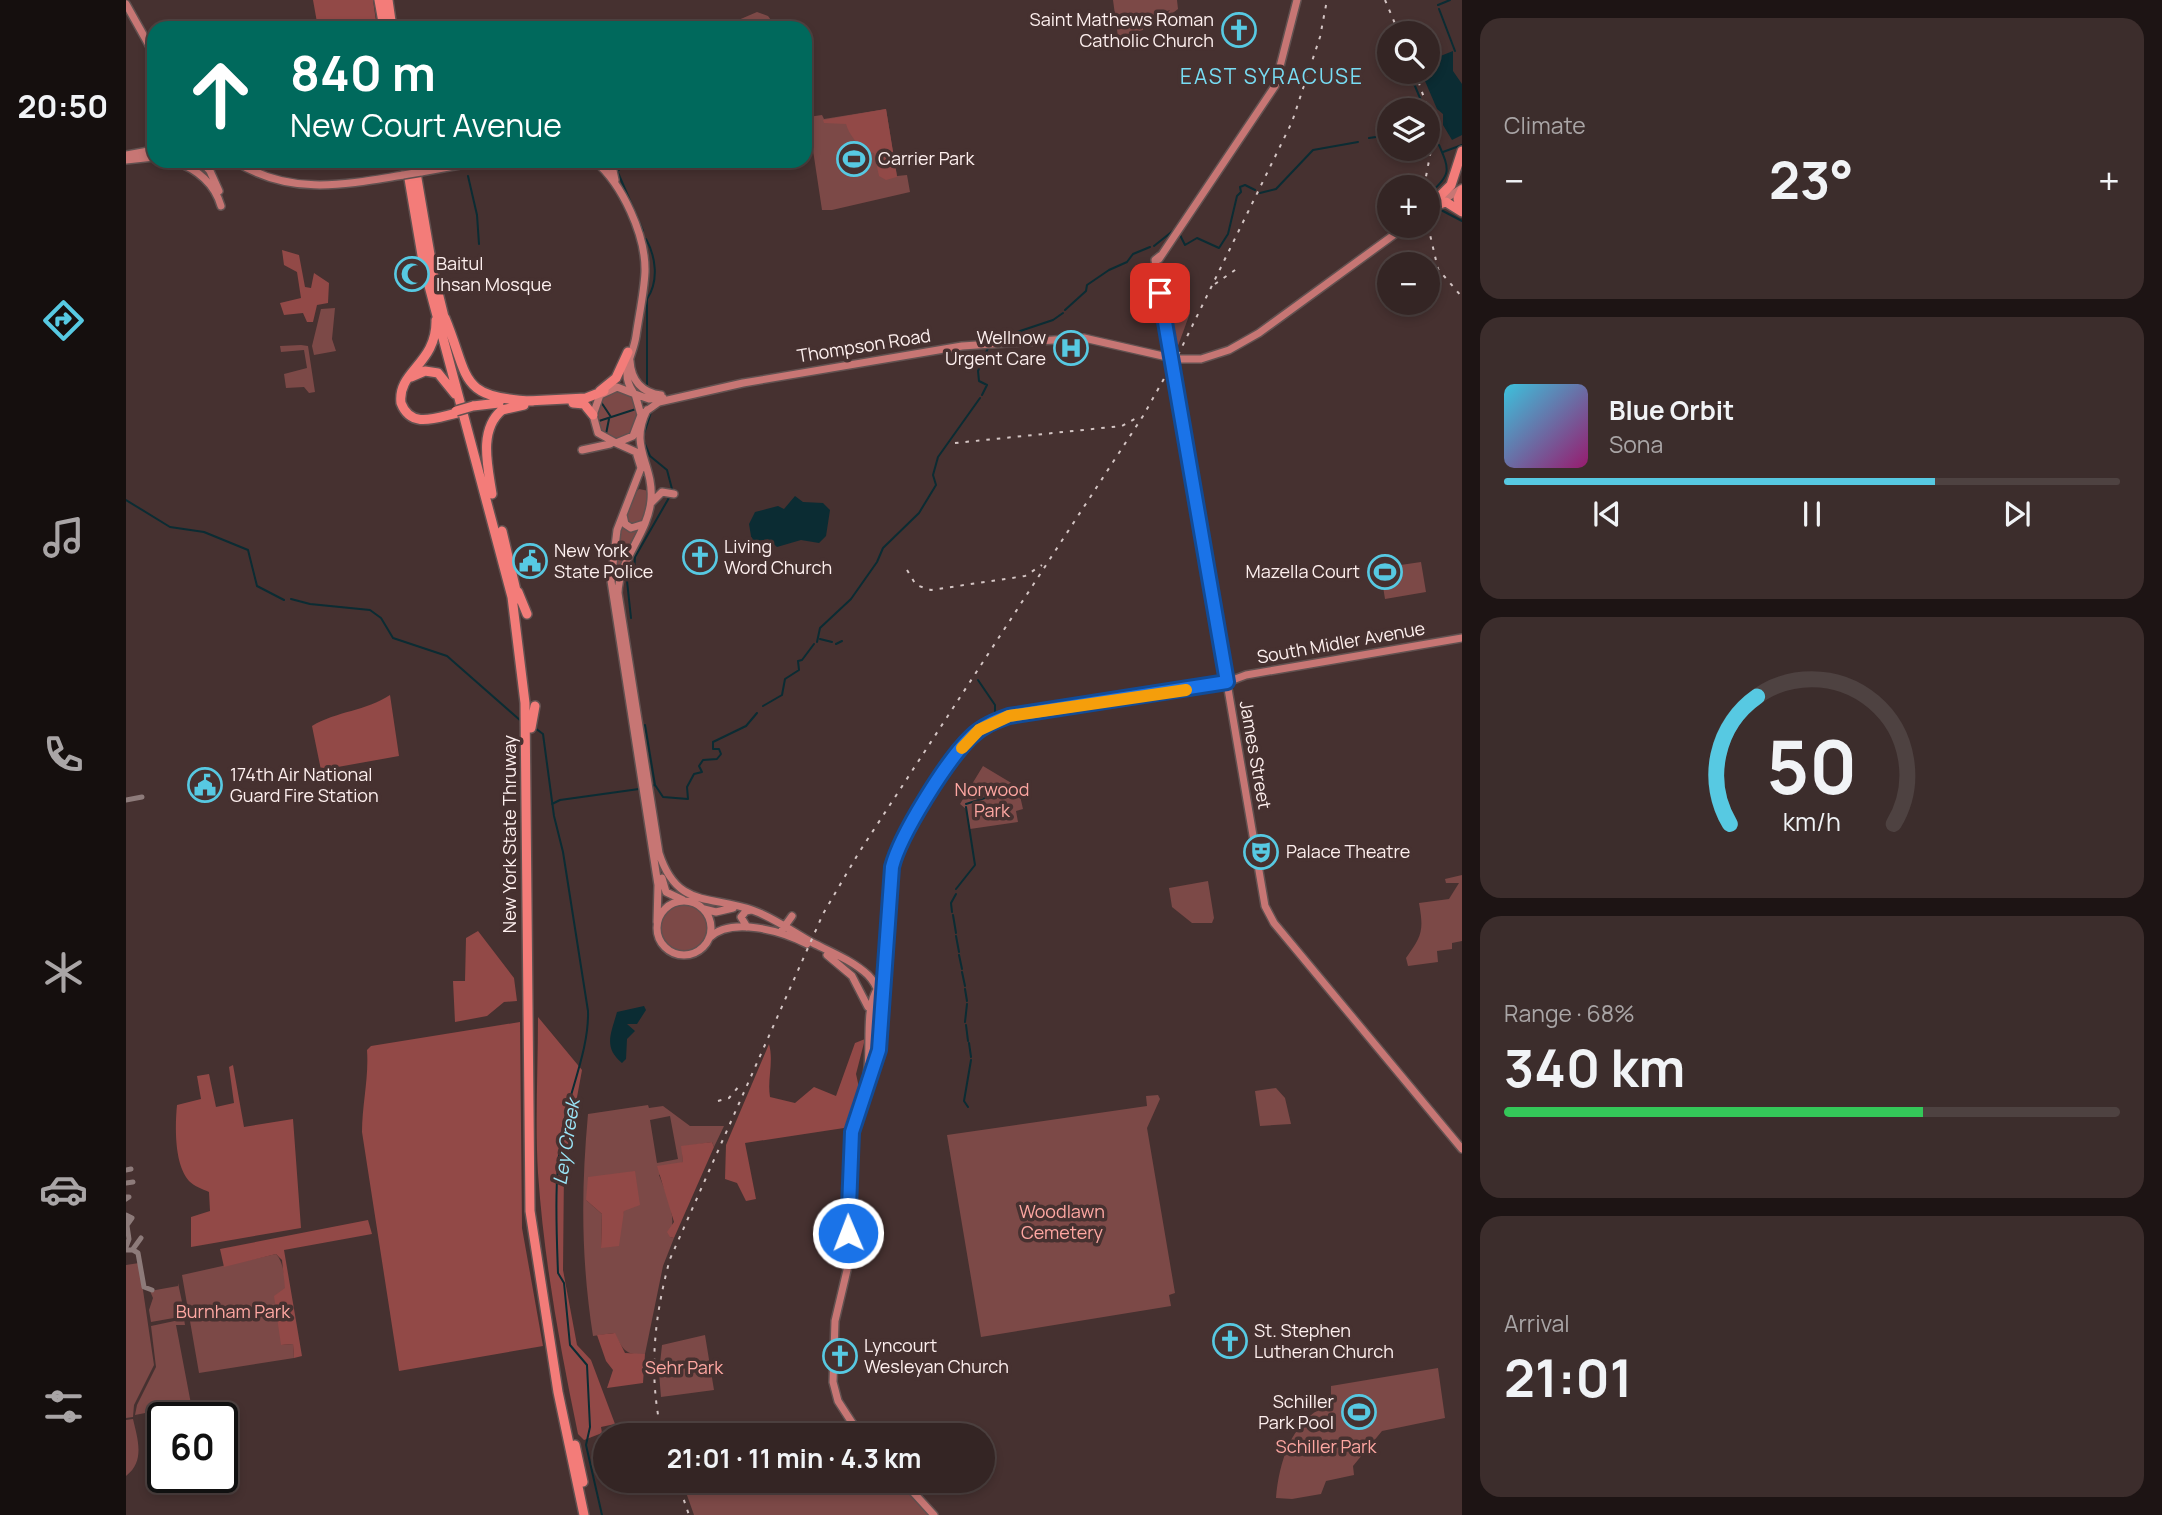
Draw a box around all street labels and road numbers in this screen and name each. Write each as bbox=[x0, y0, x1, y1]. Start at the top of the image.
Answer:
street label: Thompson Road bbox=[795, 323, 932, 367]
street label: South Midler Avenue bbox=[1255, 615, 1427, 669]
street label: James Street bbox=[1235, 699, 1277, 811]
street label: New York State Thruway bbox=[497, 734, 521, 933]

